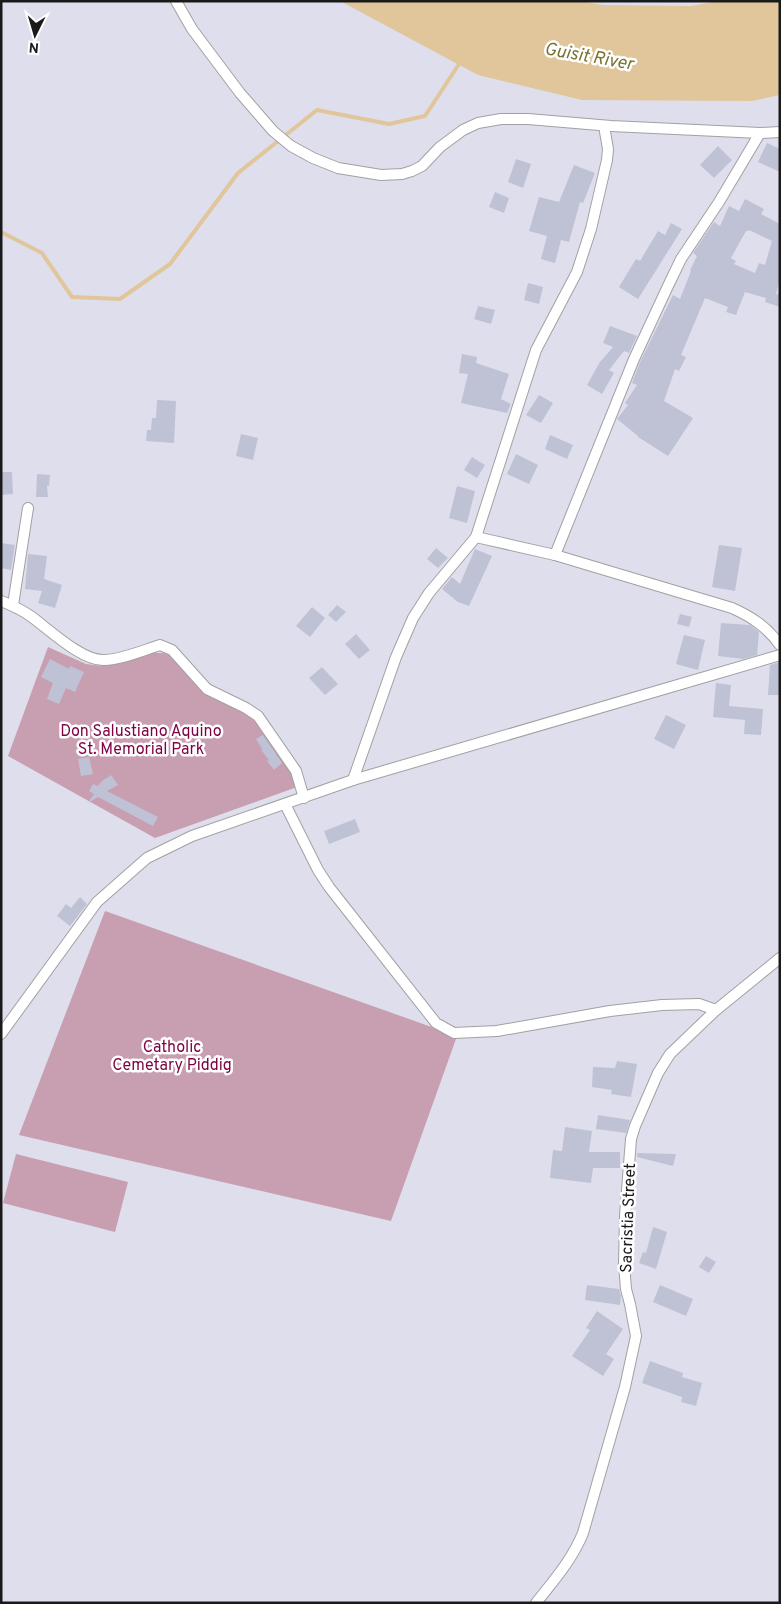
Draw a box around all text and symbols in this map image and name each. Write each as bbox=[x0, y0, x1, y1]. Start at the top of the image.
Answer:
north arrow bbox=[10, 10, 60, 60]
text: N bbox=[28, 38, 40, 55]
water label: Guisit River bbox=[542, 38, 637, 77]
park label: Don Salustiano Aquino St. Memorial Park bbox=[60, 722, 222, 760]
park label: Catholic Cemetary Piddig bbox=[112, 1038, 232, 1076]
street label: Sacristia Street bbox=[617, 1163, 641, 1273]

